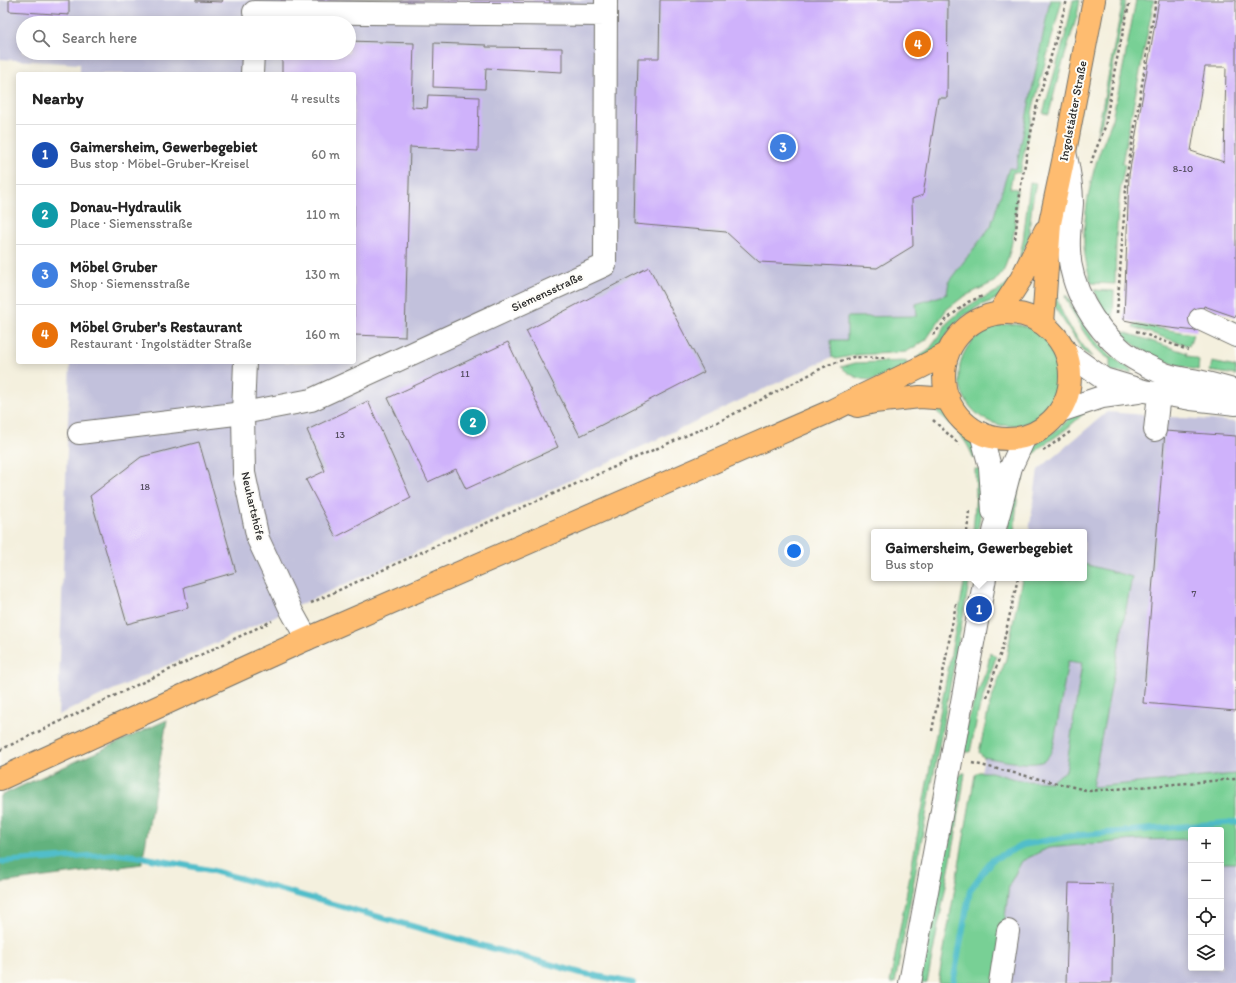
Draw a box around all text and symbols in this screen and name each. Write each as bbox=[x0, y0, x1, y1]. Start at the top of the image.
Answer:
search box bbox=[16, 16, 356, 60]
icon: search bbox=[30, 27, 52, 49]
text: Search here bbox=[62, 29, 137, 47]
pin: 4 bbox=[905, 29, 931, 59]
street label: Ingolstädter Straße bbox=[1056, 59, 1090, 162]
text: Nearby bbox=[32, 88, 84, 108]
text: 4 results bbox=[291, 91, 340, 106]
pin: 3 bbox=[770, 132, 796, 162]
text: Gaimersheim, Gewerbegebiet bbox=[70, 138, 257, 156]
text: 1 bbox=[42, 147, 48, 162]
text: 60 m bbox=[311, 147, 340, 162]
text: Bus stop · Möbel-Gruber-Kreisel bbox=[70, 156, 249, 171]
house number: 8-10 bbox=[1173, 162, 1193, 175]
text: Donau-Hydraulik bbox=[70, 198, 181, 216]
text: 2 bbox=[42, 207, 48, 222]
text: 110 m bbox=[306, 207, 340, 222]
text: Place · Siemensstraße bbox=[70, 216, 192, 231]
text: Möbel Gruber bbox=[70, 258, 157, 276]
text: 3 bbox=[41, 267, 49, 282]
text: 130 m bbox=[305, 267, 340, 282]
street label: Siemensstraße bbox=[509, 269, 585, 315]
text: Shop · Siemensstraße bbox=[70, 276, 190, 291]
text: Möbel Gruber's Restaurant bbox=[70, 318, 242, 336]
text: 4 bbox=[41, 327, 49, 342]
text: 160 m bbox=[305, 327, 340, 342]
text: Restaurant · Ingolstädter Straße bbox=[70, 336, 252, 351]
house number: 11 bbox=[460, 367, 470, 380]
pin: 2 bbox=[460, 407, 486, 437]
house number: 13 bbox=[335, 428, 346, 441]
street label: Neuhartshöfe bbox=[238, 470, 268, 542]
house number: 18 bbox=[140, 480, 151, 493]
popup bbox=[871, 529, 1087, 581]
text: Gaimersheim, Gewerbegebiet bbox=[885, 539, 1073, 557]
your location bbox=[784, 541, 804, 561]
text: Bus stop bbox=[885, 557, 934, 572]
house number: 7 bbox=[1192, 587, 1197, 600]
pin: 1 bbox=[966, 594, 992, 624]
map controls bbox=[1188, 827, 1224, 971]
button: + bbox=[1188, 827, 1224, 863]
button: − bbox=[1188, 863, 1224, 899]
button: locate bbox=[1188, 899, 1224, 935]
button: layers bbox=[1188, 935, 1224, 971]

